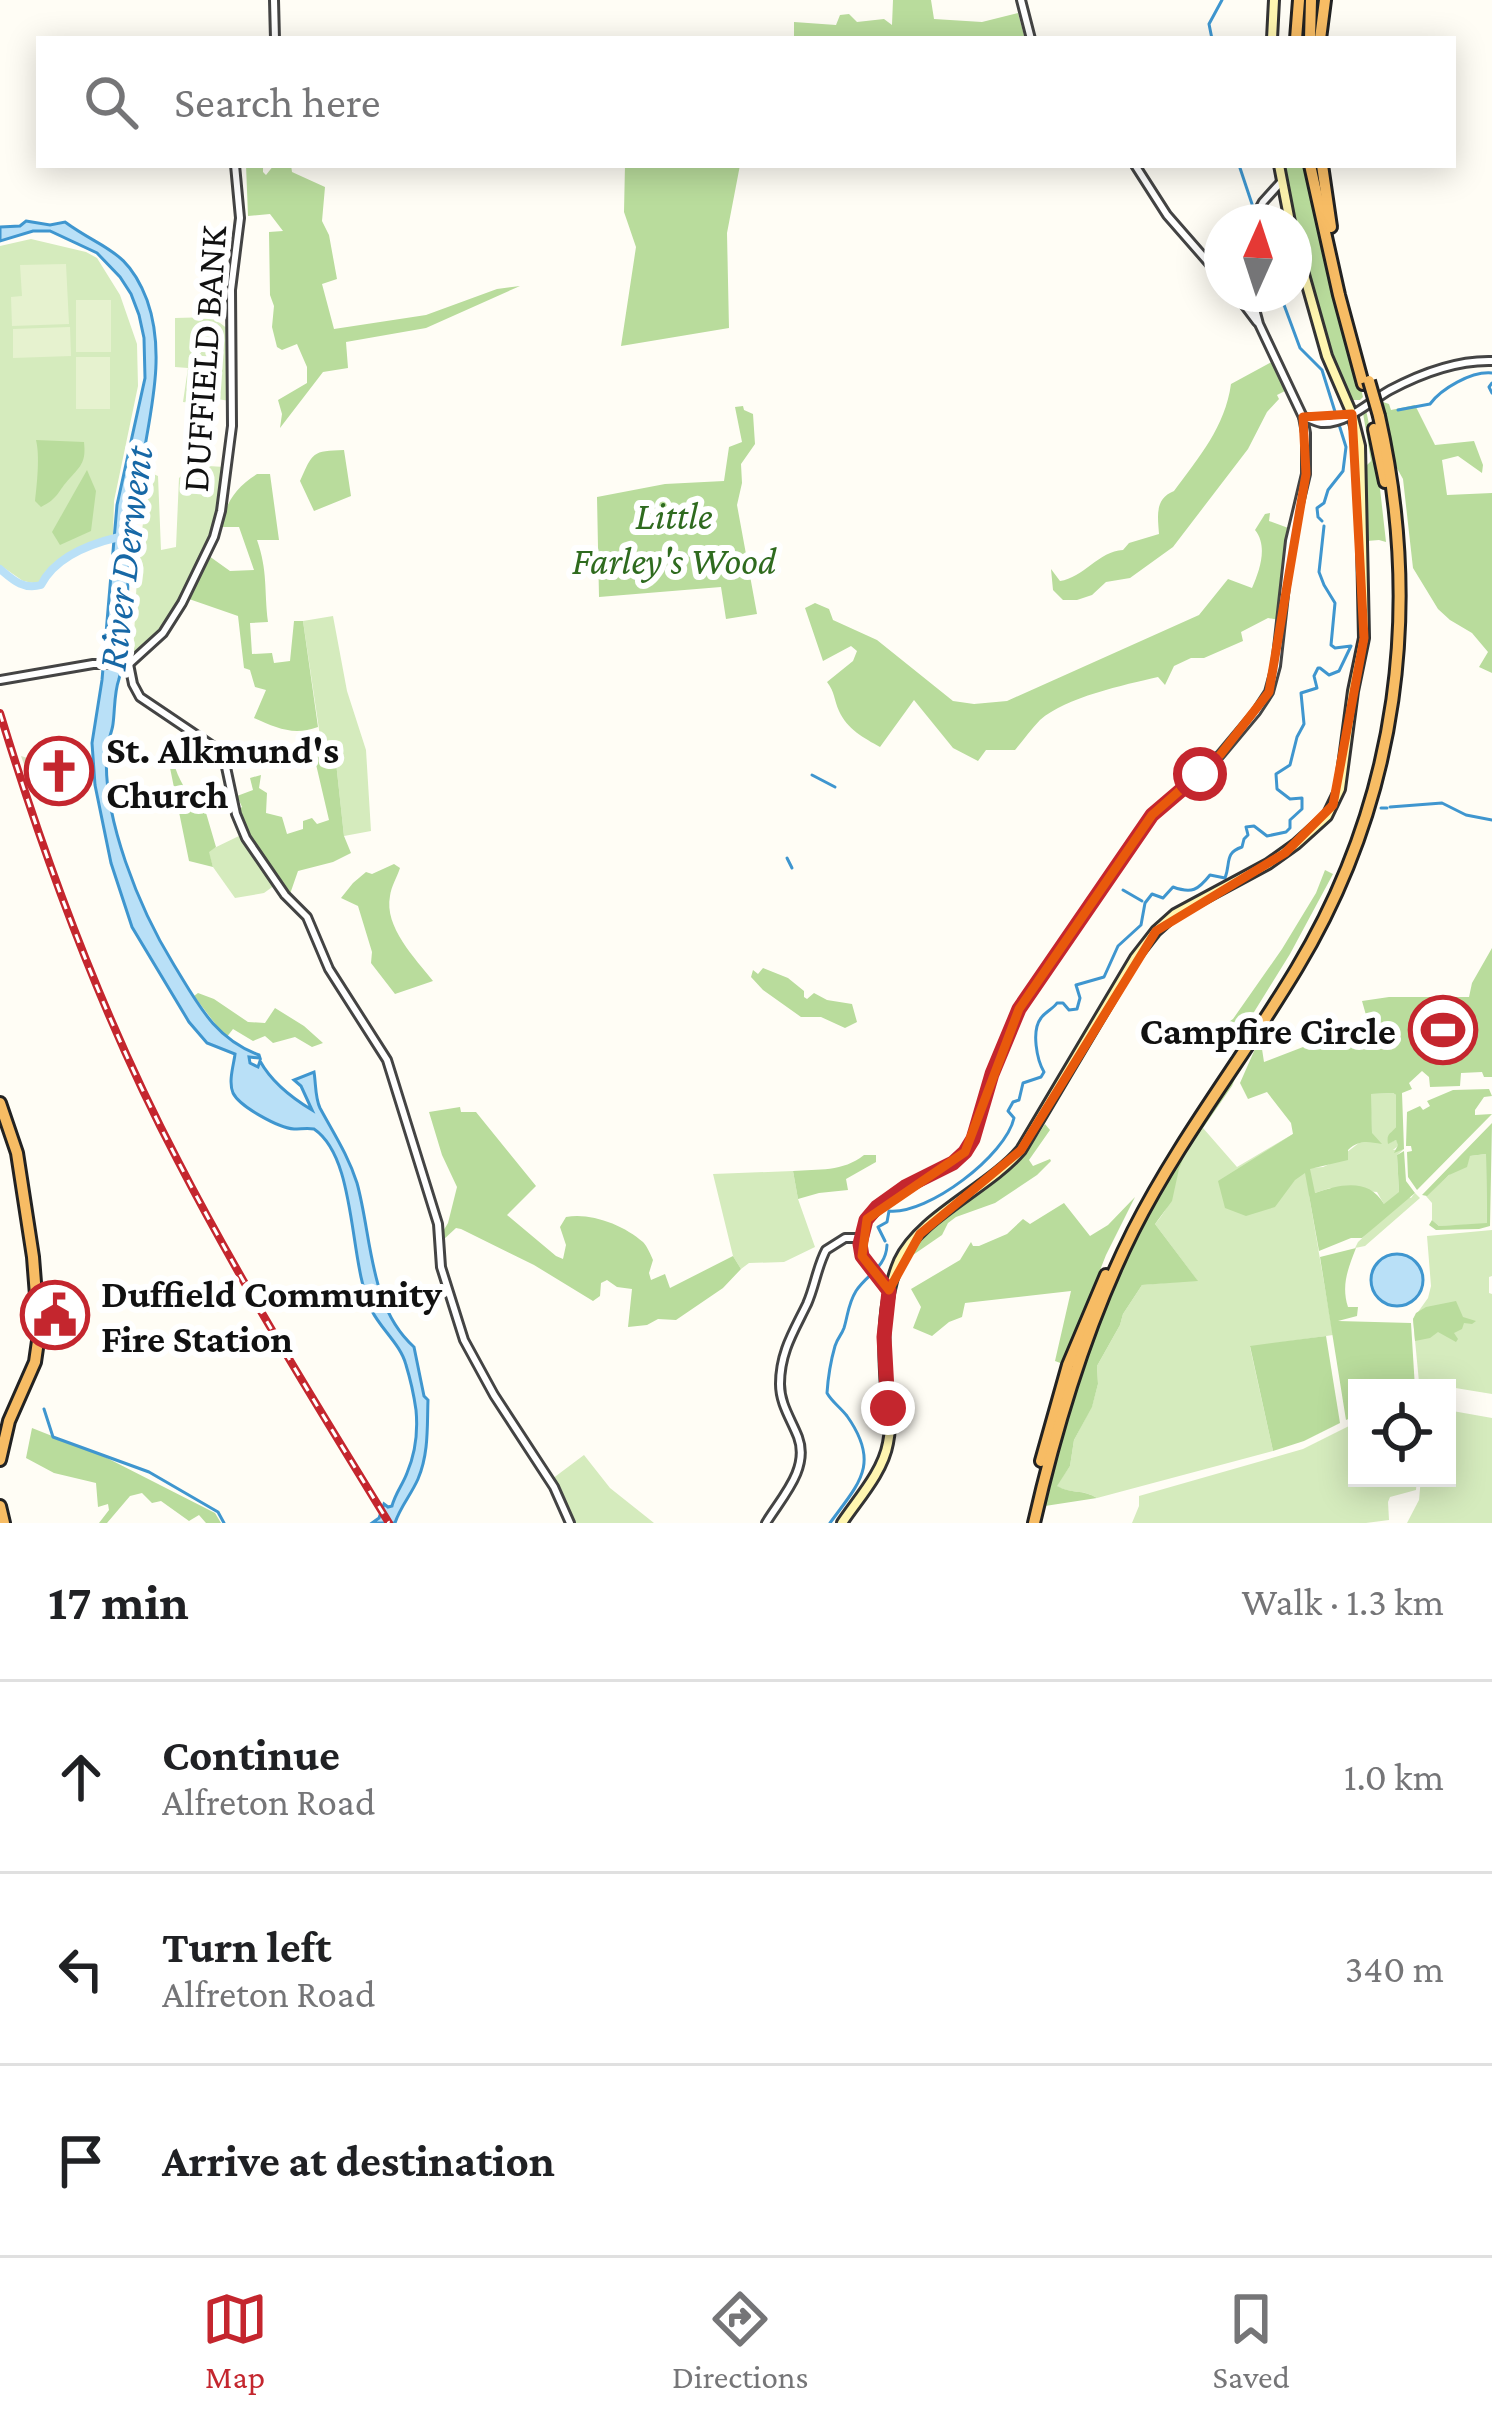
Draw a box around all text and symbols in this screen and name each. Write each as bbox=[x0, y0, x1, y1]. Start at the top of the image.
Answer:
search box bbox=[36, 36, 1456, 168]
icon: search bbox=[78, 69, 144, 135]
text: Search here bbox=[174, 77, 381, 127]
north arrow bbox=[1204, 204, 1312, 312]
street label: DUFFIELD BANK bbox=[173, 224, 234, 494]
water label: River Derwent bbox=[87, 443, 162, 673]
park label: Little Farley's Wood bbox=[572, 494, 777, 583]
place label: St. Alkmund's Church bbox=[106, 728, 339, 816]
church icon: St. Alkmund's Church bbox=[24, 736, 94, 806]
route start bbox=[1173, 747, 1227, 801]
sports icon: Campfire Circle bbox=[1408, 995, 1478, 1065]
place label: Campfire Circle bbox=[1140, 1009, 1396, 1052]
place label: Duffield Community Fire Station bbox=[101, 1272, 443, 1360]
public building icon: Duffield Community Fire Station bbox=[20, 1280, 90, 1350]
map controls bbox=[1348, 1379, 1456, 1487]
button: locate bbox=[1348, 1379, 1456, 1487]
route end bbox=[861, 1381, 915, 1435]
text: 17 min bbox=[48, 1573, 189, 1630]
text: Walk · 1.3 km bbox=[1241, 1580, 1444, 1623]
text: Continue bbox=[162, 1730, 340, 1780]
icon: ahead bbox=[48, 1744, 114, 1810]
text: 1.0 km bbox=[1344, 1755, 1444, 1798]
text: Alfreton Road bbox=[162, 1780, 375, 1823]
text: Turn left bbox=[162, 1922, 331, 1972]
icon: left bbox=[48, 1936, 114, 2002]
text: 340 m bbox=[1345, 1947, 1444, 1990]
text: Alfreton Road bbox=[162, 1972, 375, 2015]
icon: arrive bbox=[48, 2128, 114, 2194]
text: Arrive at destination bbox=[162, 2136, 555, 2186]
tab: Map bbox=[202, 2286, 268, 2395]
tab: Directions bbox=[672, 2286, 809, 2395]
tab: Saved bbox=[1213, 2286, 1290, 2395]

